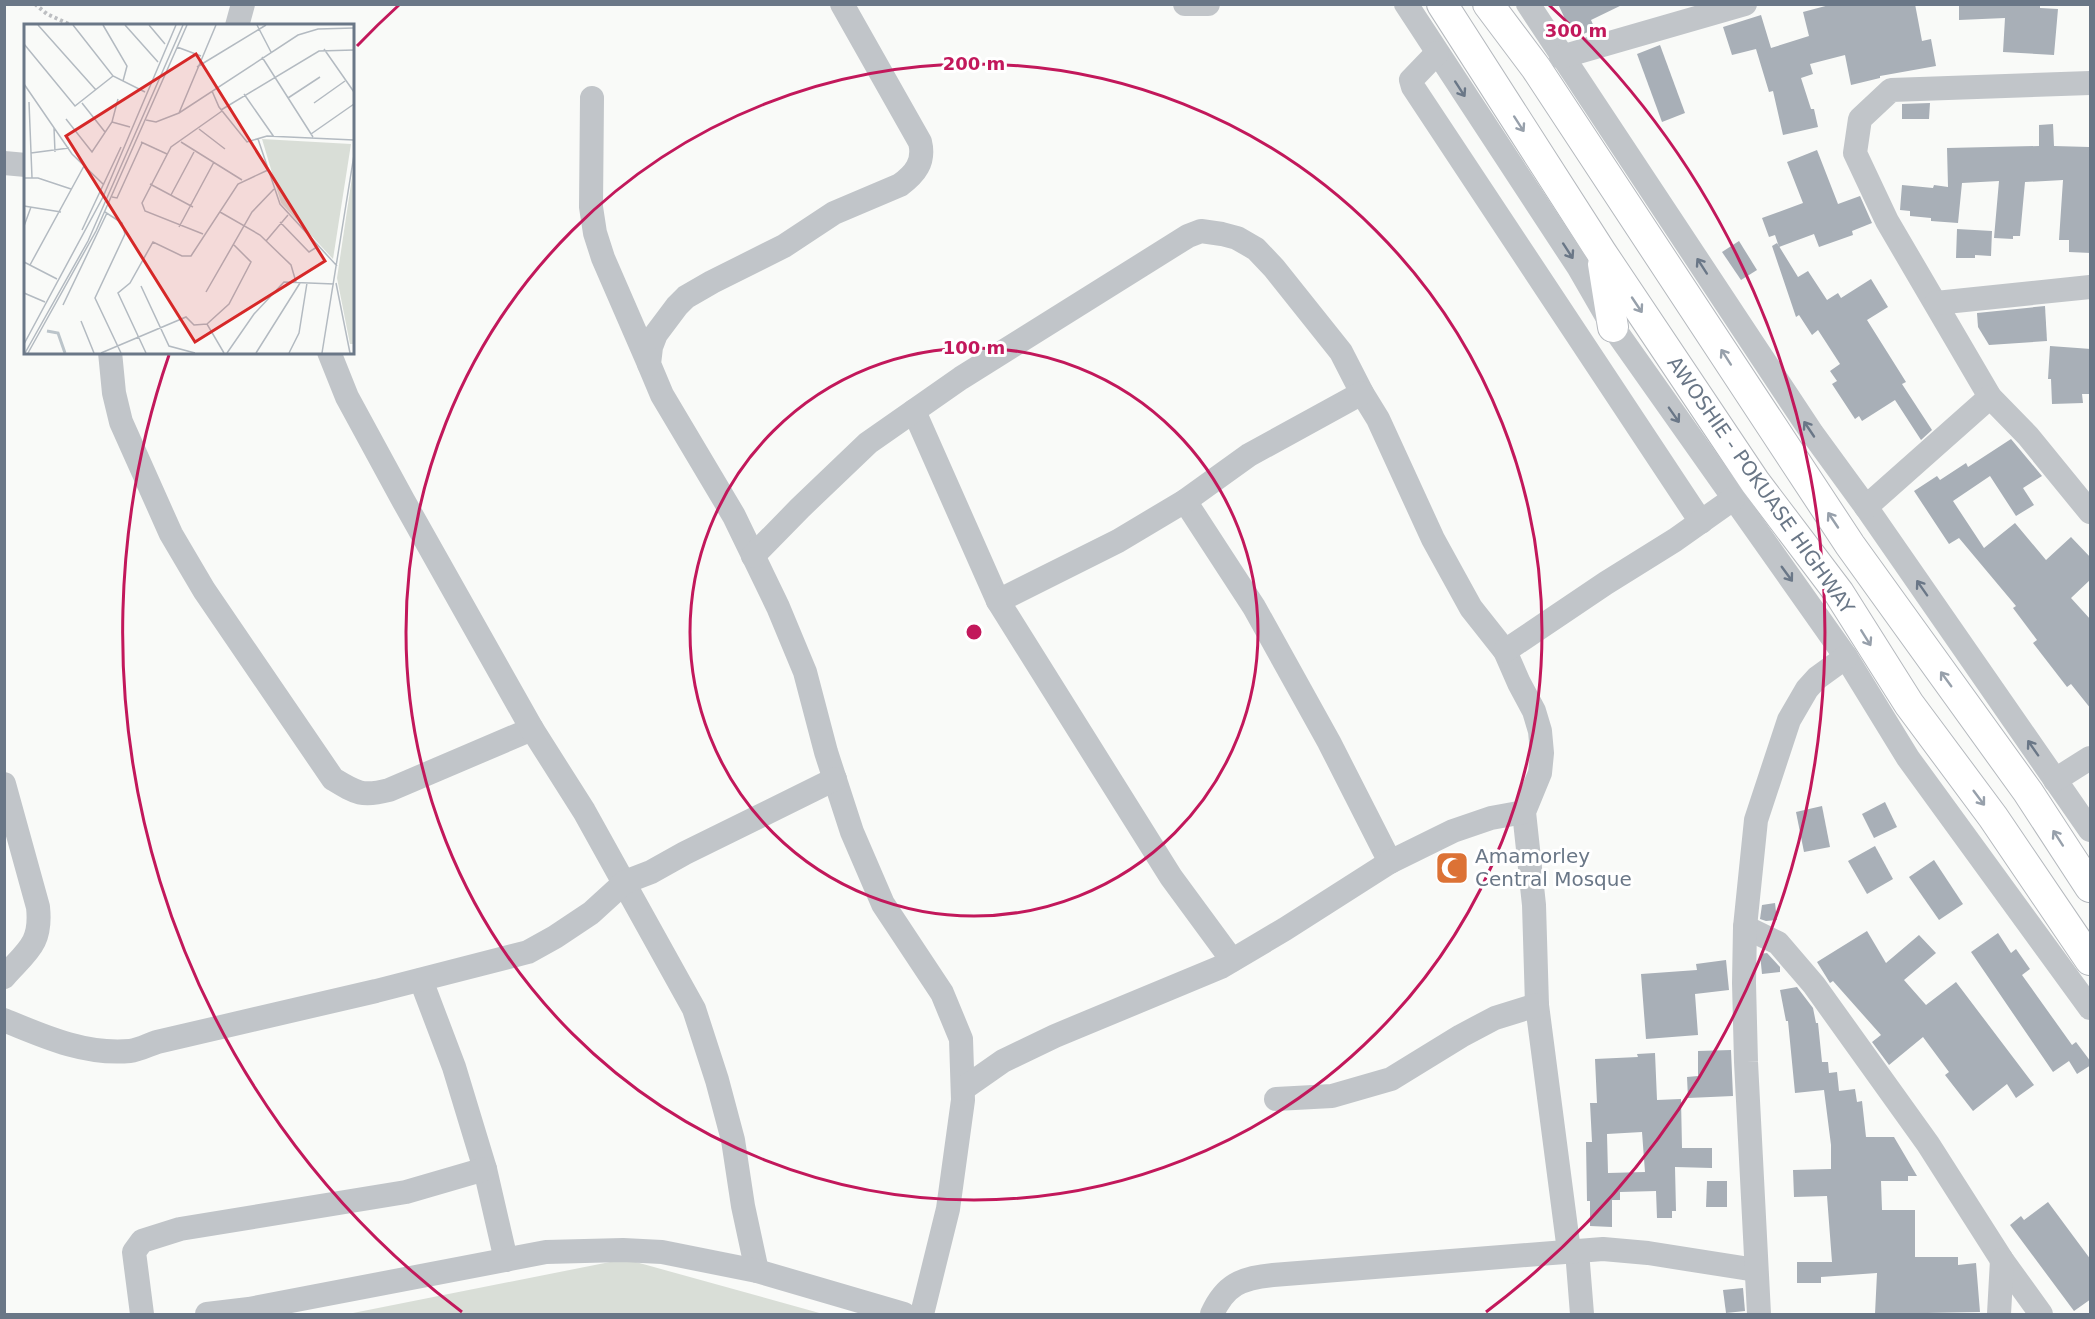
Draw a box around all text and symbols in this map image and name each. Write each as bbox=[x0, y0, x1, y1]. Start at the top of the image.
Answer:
text: 300 m bbox=[1545, 20, 1607, 41]
inset map bbox=[24, 24, 354, 354]
text: 200 m bbox=[943, 53, 1005, 74]
one-way arrow bbox=[1454, 80, 1467, 97]
one-way arrow bbox=[1512, 116, 1525, 133]
one-way arrow bbox=[1562, 243, 1574, 259]
one-way arrow bbox=[1696, 258, 1708, 275]
one-way arrow bbox=[1630, 297, 1643, 314]
text: 100 m bbox=[943, 337, 1005, 358]
one-way arrow bbox=[1720, 350, 1732, 366]
street label: AWOSHIE - POKUASE HIGHWAY bbox=[1662, 351, 1860, 619]
one-way arrow bbox=[1668, 406, 1680, 422]
one-way arrow bbox=[1803, 421, 1815, 437]
one-way arrow bbox=[1827, 512, 1839, 529]
one-way arrow bbox=[1780, 566, 1793, 582]
one-way arrow bbox=[1916, 580, 1928, 596]
centre of rings bbox=[964, 622, 984, 642]
one-way arrow bbox=[1860, 630, 1873, 647]
one-way arrow bbox=[1940, 671, 1953, 687]
one-way arrow bbox=[2026, 740, 2039, 757]
one-way arrow bbox=[1972, 789, 1985, 805]
one-way arrow bbox=[2052, 830, 2065, 847]
place label: Amamorley Central Mosque bbox=[1475, 844, 1632, 891]
mosque icon: Amamorley Central Mosque bbox=[1434, 850, 1470, 886]

